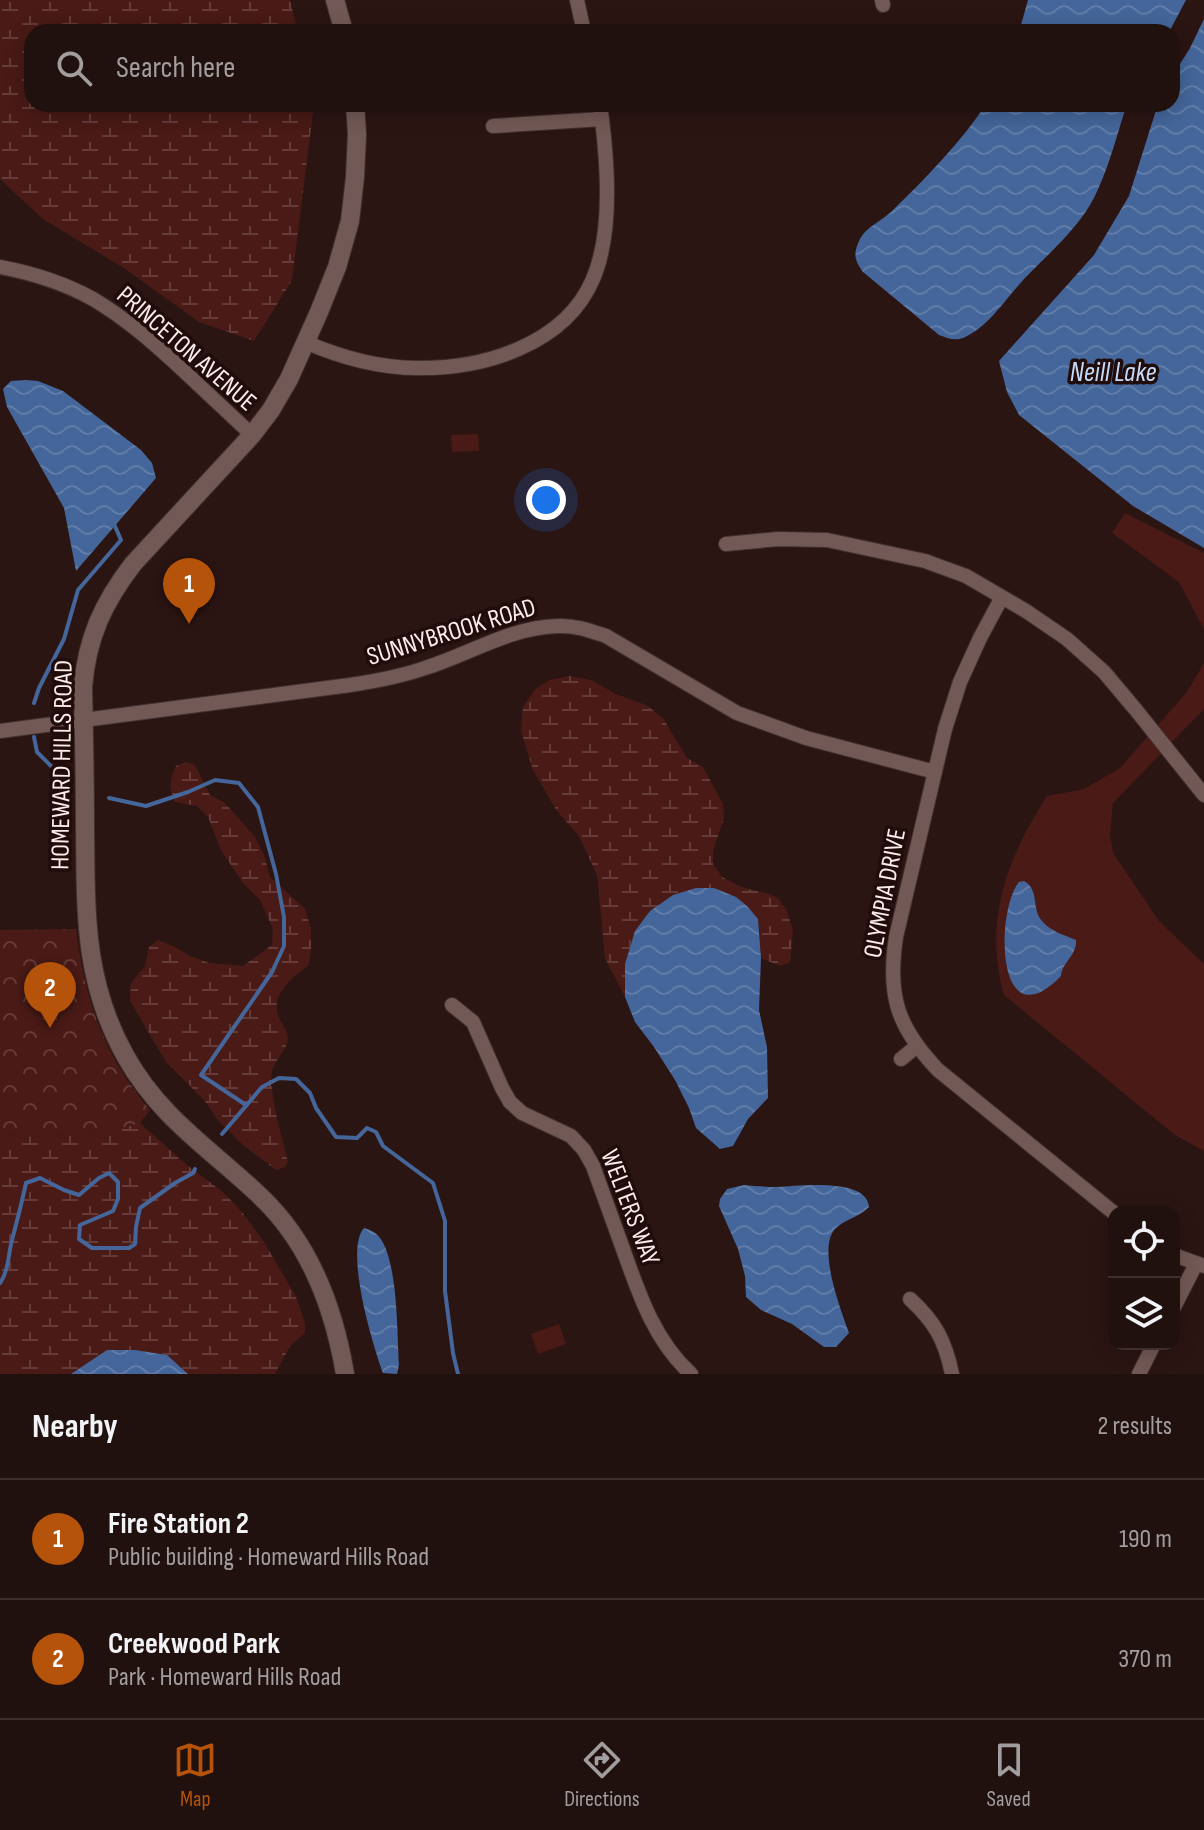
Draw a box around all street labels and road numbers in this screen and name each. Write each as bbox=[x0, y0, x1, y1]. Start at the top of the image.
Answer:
street label: PRINCETON AVENUE bbox=[110, 280, 262, 418]
street label: SUNNYBROOK ROAD bbox=[363, 592, 540, 673]
street label: HOMEWARD HILLS ROAD bbox=[45, 660, 80, 870]
street label: OLYMPIA DRIVE bbox=[858, 826, 913, 961]
street label: WELTERS WAY bbox=[593, 1145, 666, 1270]

